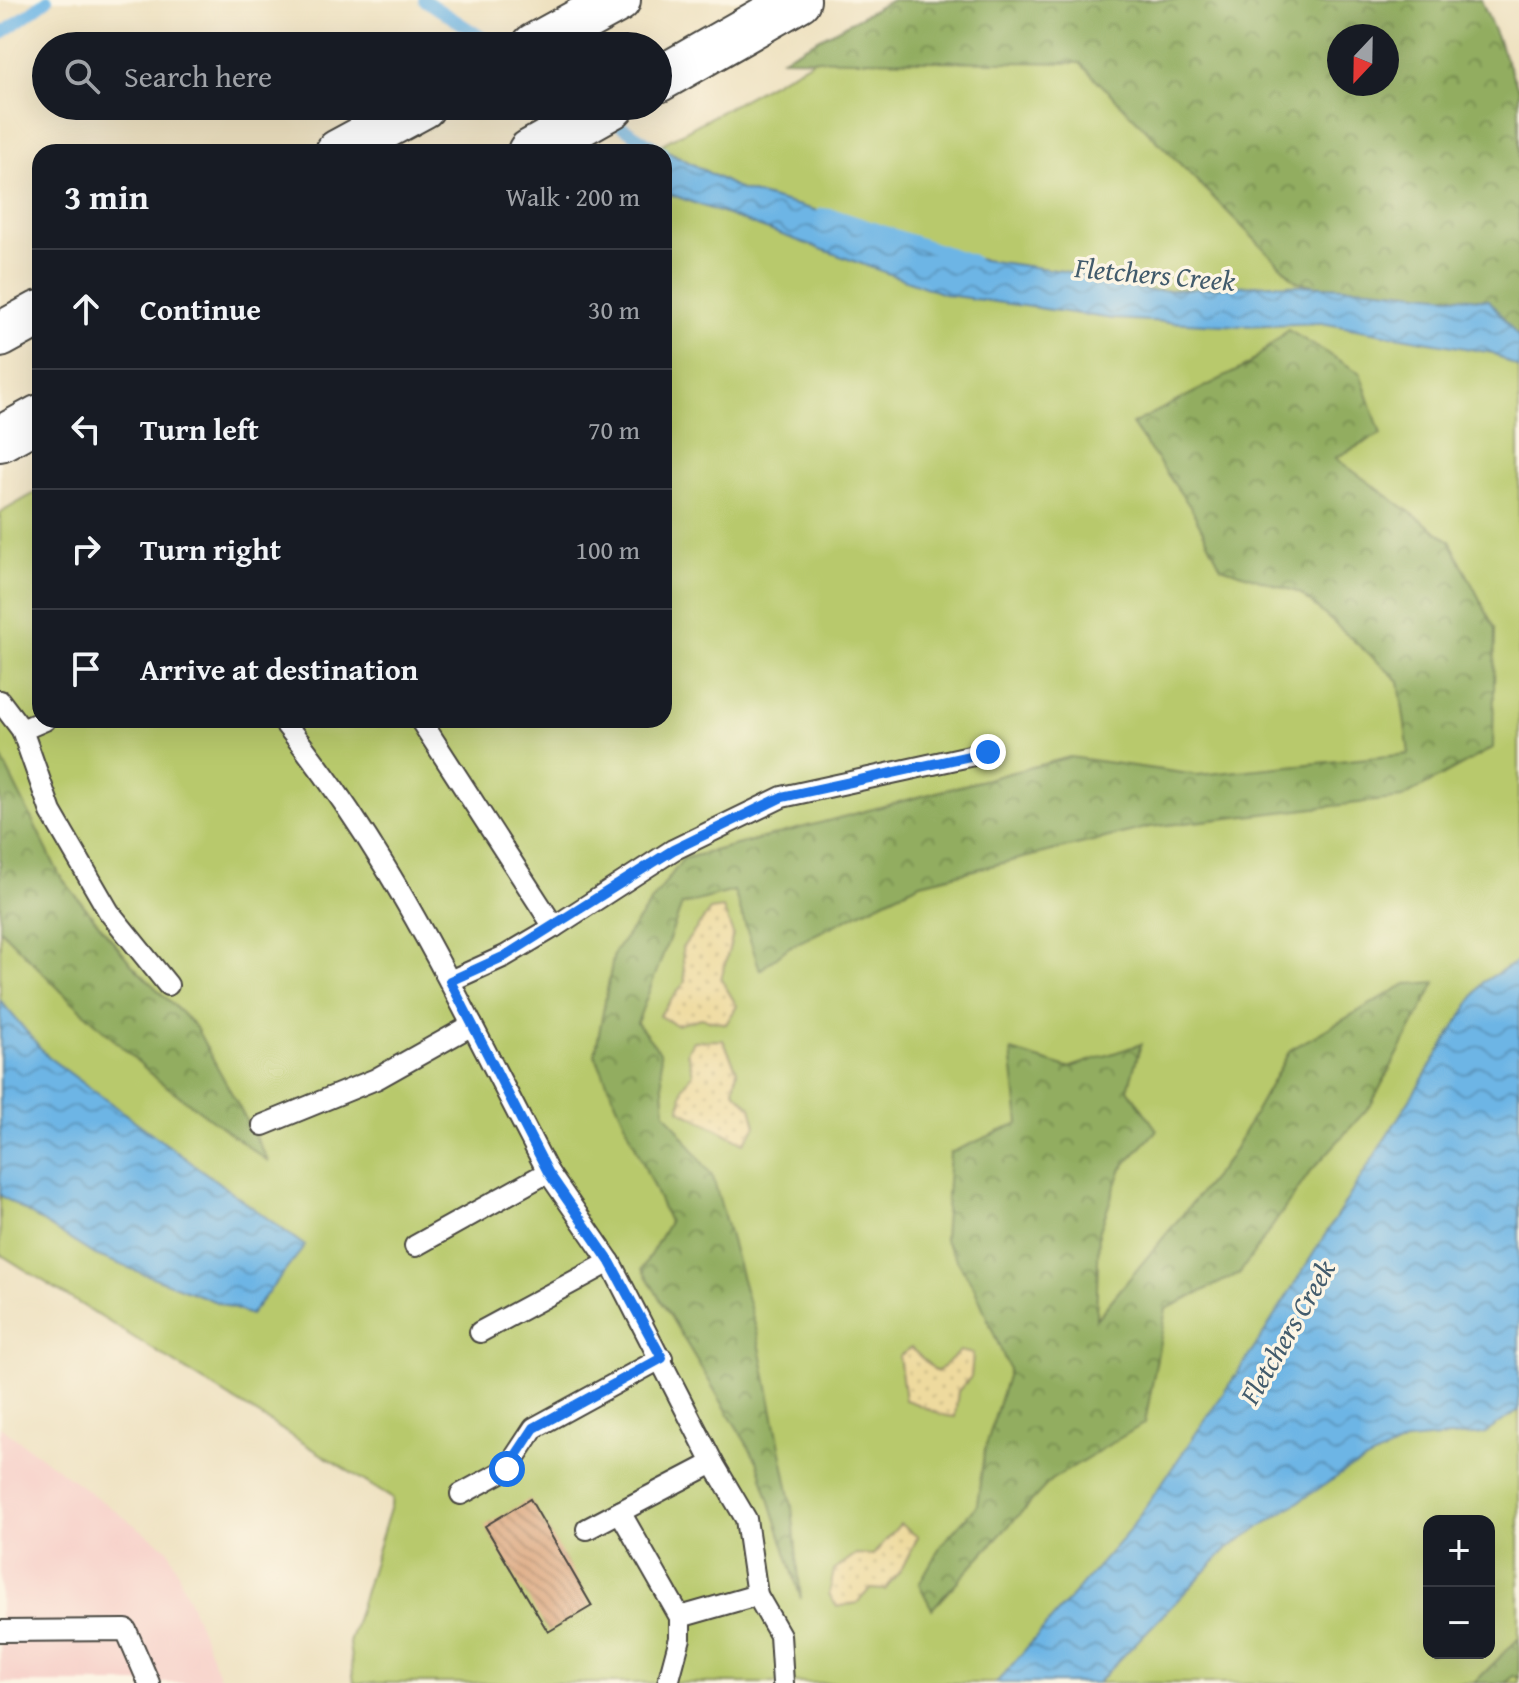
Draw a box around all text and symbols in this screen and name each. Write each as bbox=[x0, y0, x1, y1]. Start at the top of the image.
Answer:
north arrow bbox=[1327, 24, 1399, 96]
search box bbox=[32, 32, 672, 120]
icon: search bbox=[60, 54, 104, 98]
text: Search here bbox=[124, 54, 272, 98]
text: 3 min bbox=[64, 172, 149, 221]
text: Walk · 200 m bbox=[506, 177, 640, 216]
water label: Fletchers Creek bbox=[1072, 246, 1237, 301]
icon: ahead bbox=[64, 287, 108, 331]
text: Continue bbox=[140, 287, 261, 331]
text: 30 m bbox=[588, 290, 640, 329]
icon: left bbox=[64, 407, 108, 451]
text: Turn left bbox=[140, 407, 259, 451]
text: 70 m bbox=[588, 410, 640, 449]
icon: right bbox=[64, 527, 108, 571]
text: Turn right bbox=[140, 527, 281, 571]
text: 100 m bbox=[575, 530, 640, 569]
icon: arrive bbox=[64, 647, 108, 691]
text: Arrive at destination bbox=[140, 647, 418, 691]
route end bbox=[970, 734, 1006, 770]
water label: Fletchers Creek bbox=[1228, 1252, 1345, 1412]
route start bbox=[489, 1451, 525, 1487]
map controls bbox=[1423, 1515, 1495, 1659]
button: + bbox=[1423, 1515, 1495, 1587]
button: − bbox=[1423, 1587, 1495, 1659]

